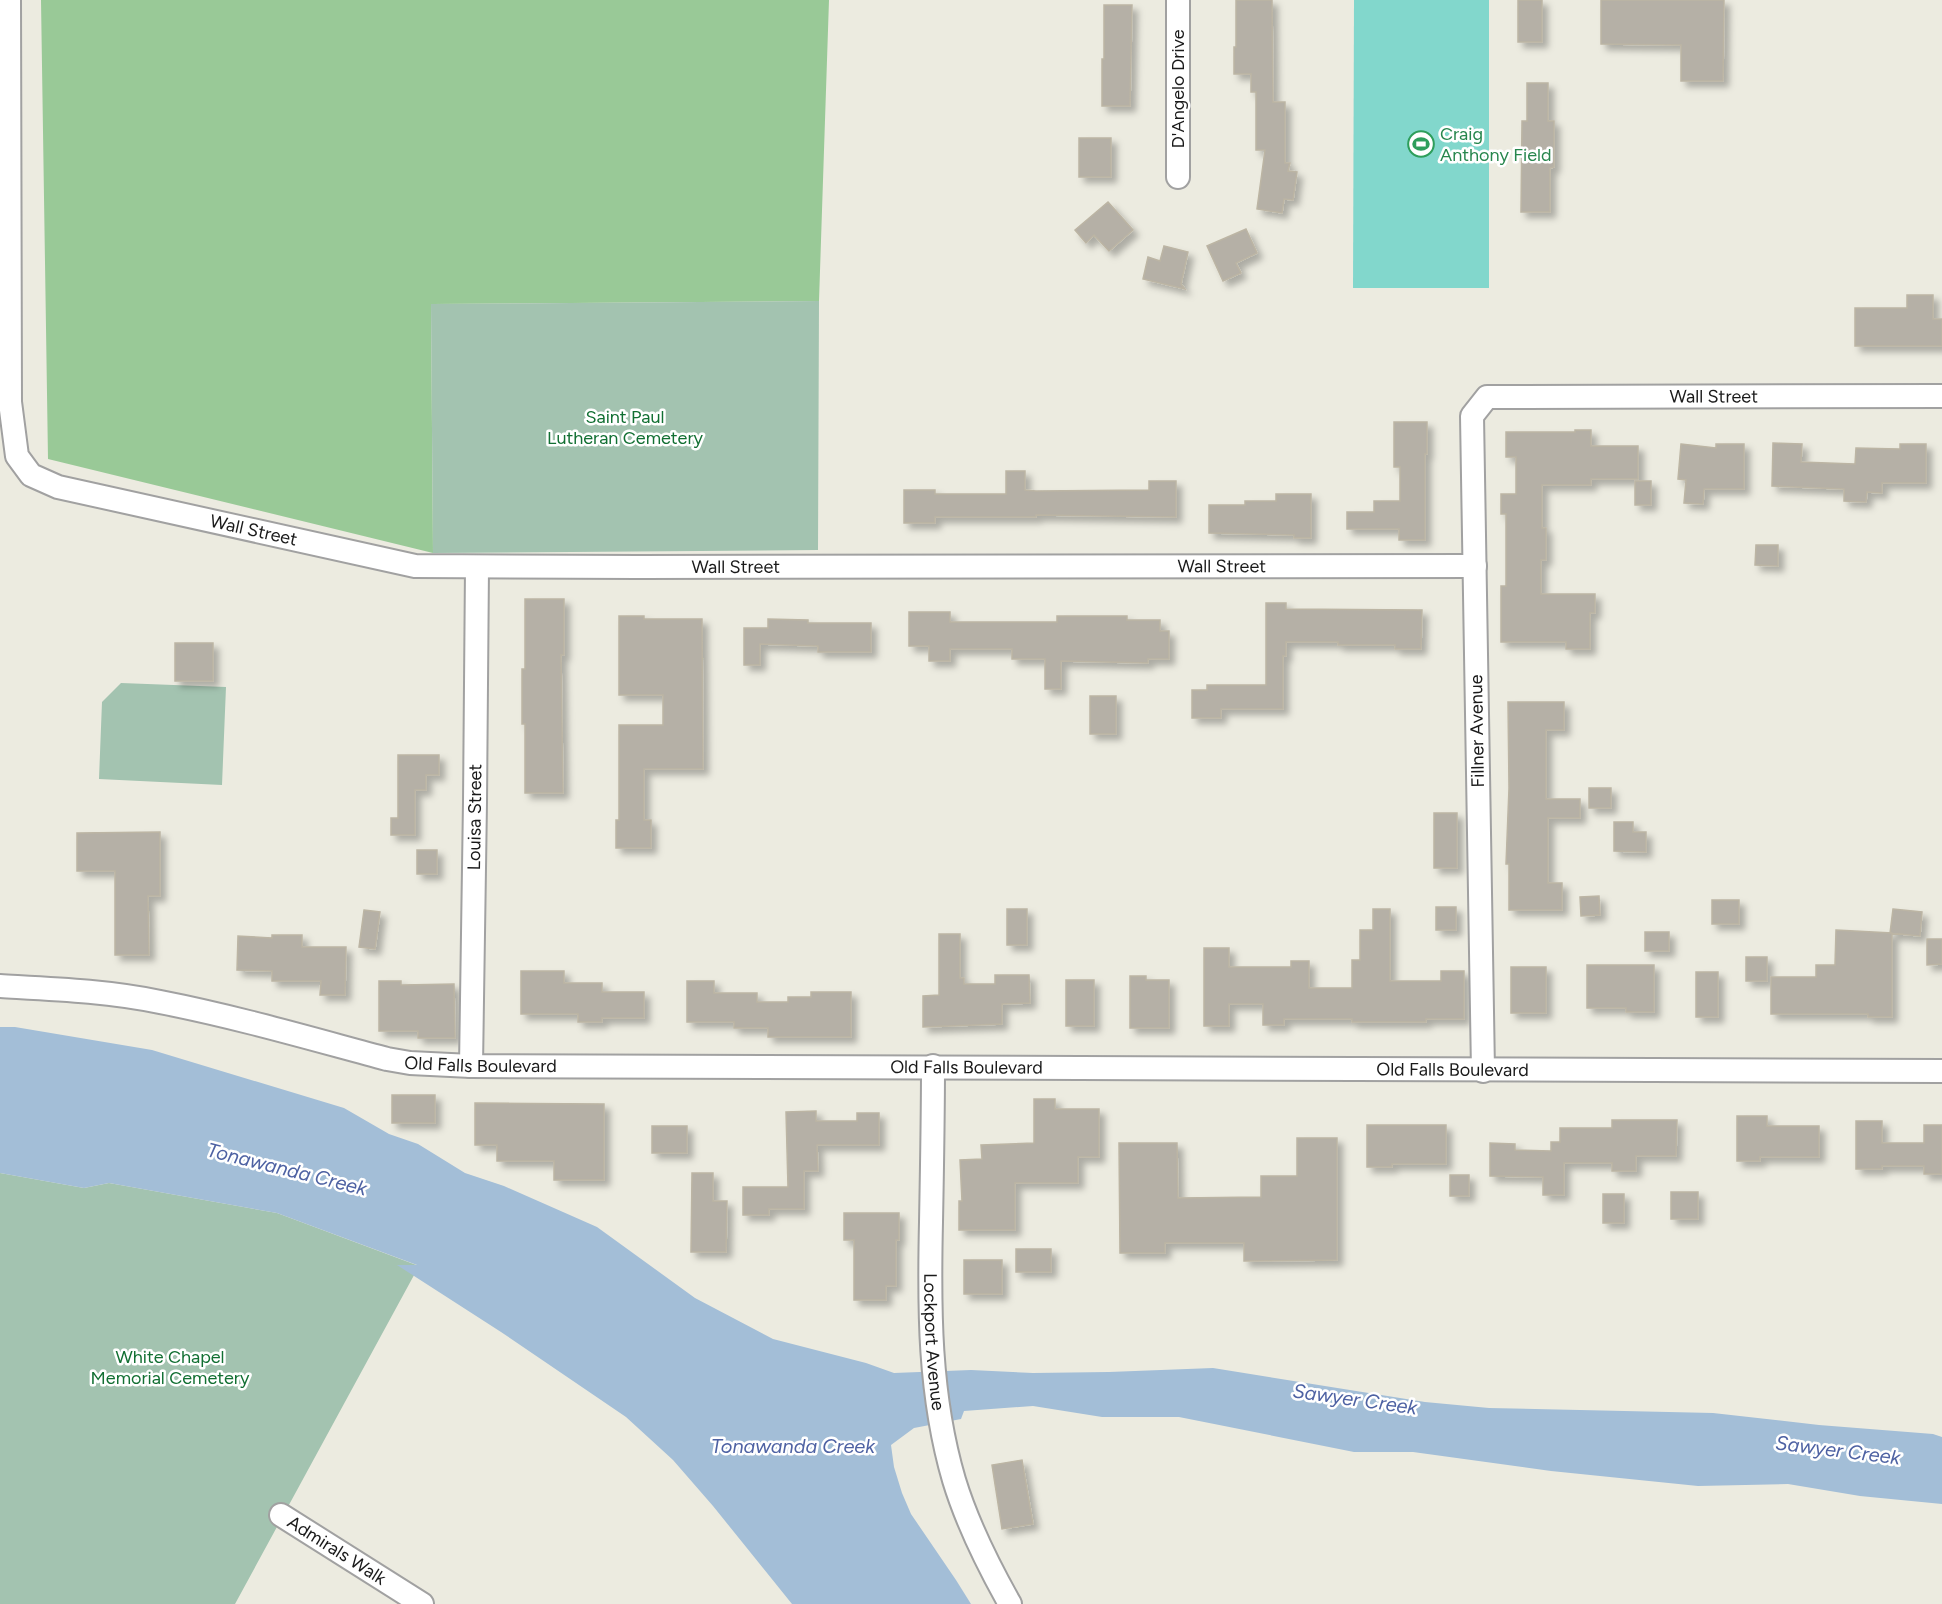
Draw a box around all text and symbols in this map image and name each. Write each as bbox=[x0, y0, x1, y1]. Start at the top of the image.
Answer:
street label: D'Angelo Drive bbox=[1167, 29, 1189, 149]
place label: Craig Anthony Field bbox=[1440, 123, 1552, 166]
sports icon: Craig Anthony Field bbox=[1406, 129, 1436, 159]
street label: Wall Street bbox=[1669, 385, 1758, 408]
park label: Saint Paul Lutheran Cemetery bbox=[547, 406, 703, 449]
street label: Wall Street bbox=[208, 510, 299, 551]
street label: Wall Street bbox=[1177, 555, 1266, 577]
street label: Wall Street bbox=[691, 556, 780, 578]
street label: Fillner Avenue bbox=[1465, 674, 1489, 788]
street label: Louisa Street bbox=[463, 763, 486, 870]
street label: Old Falls Boulevard bbox=[404, 1052, 557, 1077]
street label: Old Falls Boulevard bbox=[890, 1056, 1043, 1079]
street label: Old Falls Boulevard bbox=[1376, 1058, 1529, 1081]
water label: Tonawanda Creek bbox=[205, 1138, 371, 1201]
street label: Lockport Avenue bbox=[919, 1273, 950, 1412]
park label: White Chapel Memorial Cemetery bbox=[91, 1346, 250, 1389]
water label: Sawyer Creek bbox=[1291, 1378, 1420, 1420]
water label: Sawyer Creek bbox=[1774, 1430, 1903, 1470]
water label: Tonawanda Creek bbox=[711, 1434, 876, 1458]
street label: Admirals Walk bbox=[283, 1511, 391, 1590]

